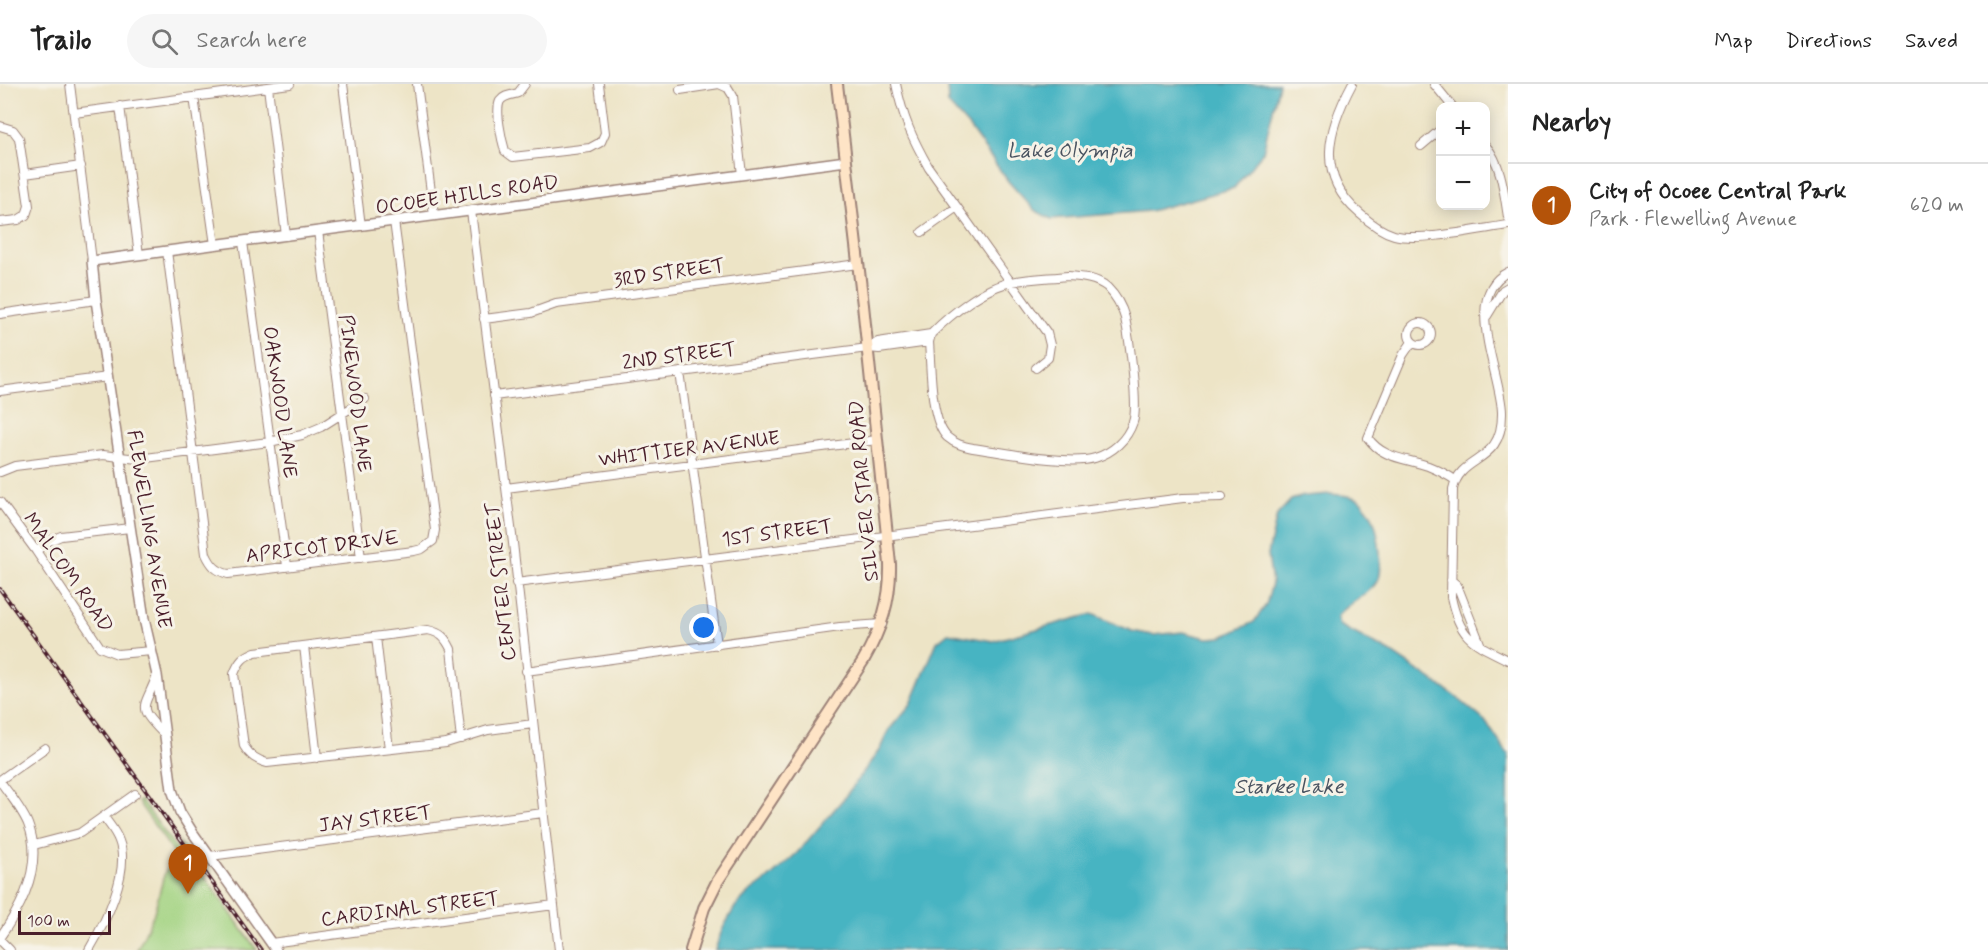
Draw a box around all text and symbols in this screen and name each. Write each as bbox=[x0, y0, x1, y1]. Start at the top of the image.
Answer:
search box bbox=[127, 14, 547, 68]
text: Trailo bbox=[30, 23, 91, 60]
icon: search bbox=[148, 25, 181, 58]
text: Search here bbox=[196, 27, 307, 55]
text: Map bbox=[1714, 27, 1753, 55]
text: Directions bbox=[1786, 27, 1872, 55]
text: Saved bbox=[1905, 27, 1958, 55]
map controls bbox=[1436, 102, 1490, 210]
button: + bbox=[1436, 102, 1490, 156]
text: Nearby bbox=[1532, 106, 1611, 140]
water label: Lake Olympia bbox=[1007, 137, 1133, 165]
button: − bbox=[1436, 156, 1490, 210]
street label: OCOEE HILLS ROAD bbox=[374, 169, 561, 222]
text: City of Ocoee Central Park bbox=[1589, 178, 1847, 206]
text: 1 bbox=[1547, 192, 1556, 219]
text: 620 m bbox=[1910, 192, 1964, 219]
text: Park · Flewelling Avenue bbox=[1589, 206, 1797, 233]
street label: 3RD STREET bbox=[612, 252, 727, 295]
street label: PINEWOOD LANE bbox=[331, 313, 378, 474]
street label: OAKWOOD LANE bbox=[256, 325, 304, 480]
street label: 2ND STREET bbox=[621, 336, 738, 377]
street label: SILVER STAR ROAD bbox=[843, 399, 886, 583]
street label: WHITTIER AVENUE bbox=[597, 425, 781, 474]
street label: FLEWELLING AVENUE bbox=[119, 428, 178, 630]
street label: CENTER STREET bbox=[480, 500, 523, 662]
street label: MALCOM ROAD bbox=[16, 507, 119, 638]
street label: 1ST STREET bbox=[720, 513, 834, 554]
street label: APRICOT DRIVE bbox=[244, 525, 400, 570]
your location bbox=[689, 613, 718, 642]
water label: Starke Lake bbox=[1234, 773, 1345, 801]
street label: JAY STREET bbox=[317, 799, 433, 840]
pin: 1 bbox=[168, 844, 207, 894]
street label: CARDINAL STREET bbox=[320, 885, 501, 934]
scale bar bbox=[18, 908, 111, 936]
text: 100 m bbox=[27, 911, 70, 932]

